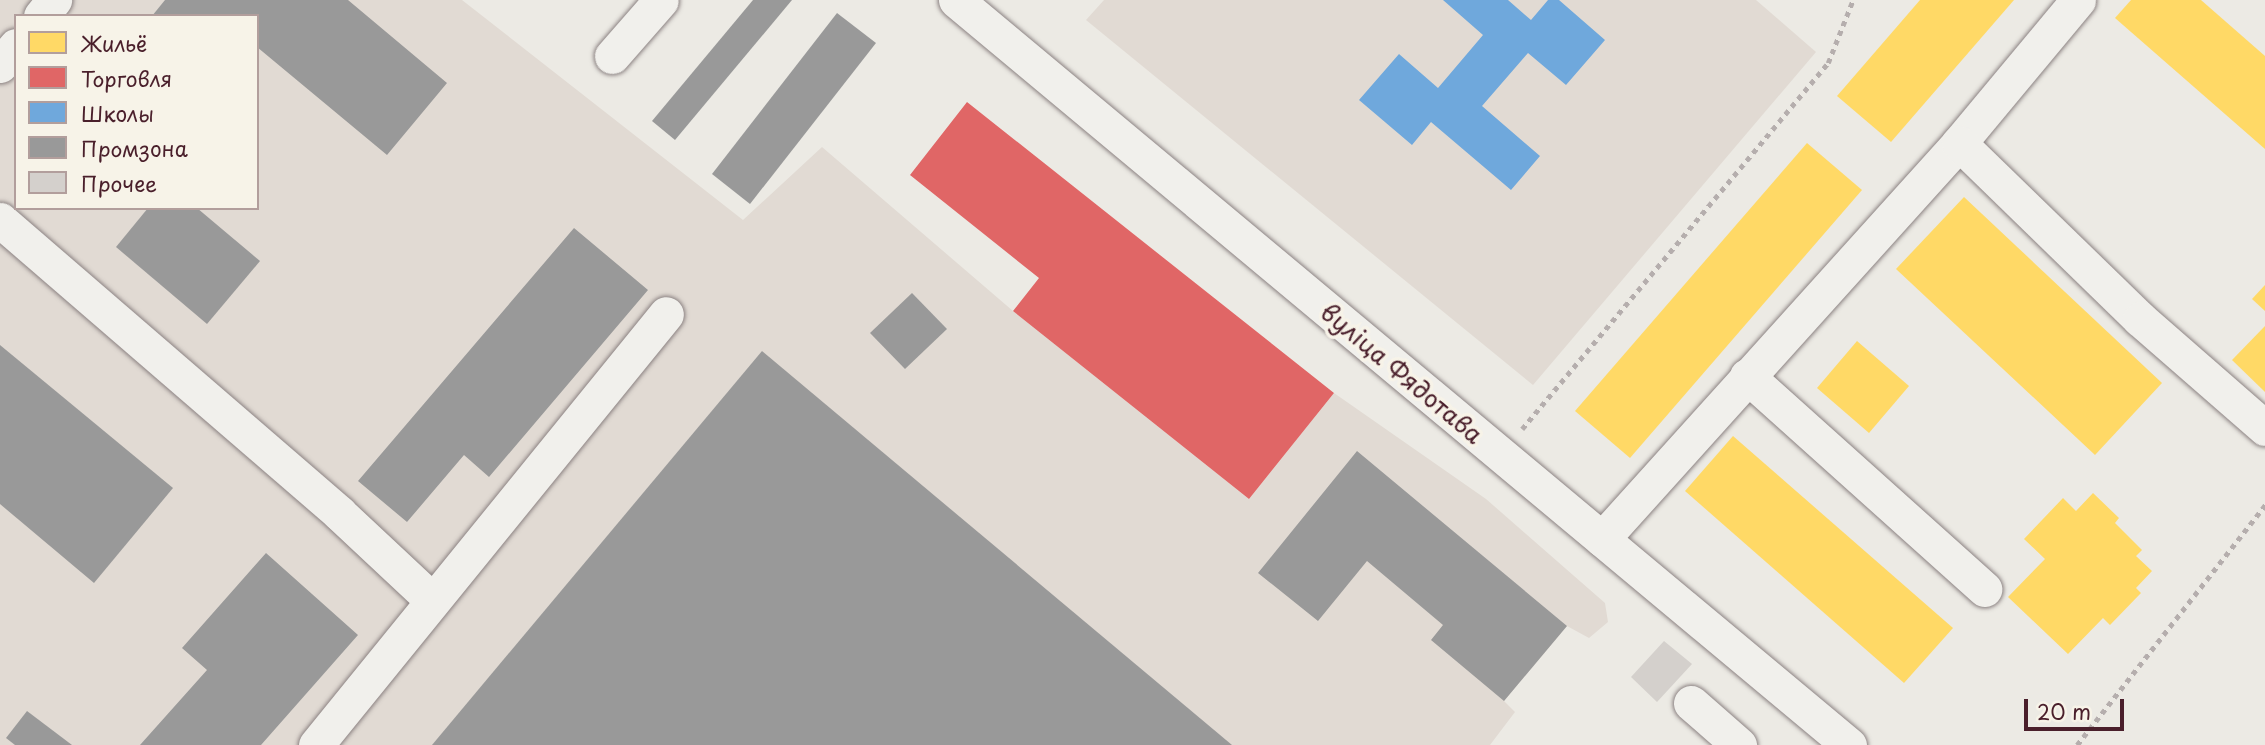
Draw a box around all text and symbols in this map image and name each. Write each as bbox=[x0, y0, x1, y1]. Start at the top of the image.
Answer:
legend bbox=[14, 14, 259, 210]
text: Жильё bbox=[81, 27, 147, 59]
text: Торговля bbox=[81, 62, 172, 94]
text: Школы bbox=[81, 97, 154, 129]
text: Промзона bbox=[81, 132, 188, 164]
text: Прочее bbox=[81, 167, 157, 199]
street label: вуліца Фядотава bbox=[1315, 297, 1489, 449]
scale bar bbox=[2027, 686, 2127, 730]
text: 20 m bbox=[2037, 695, 2091, 727]

